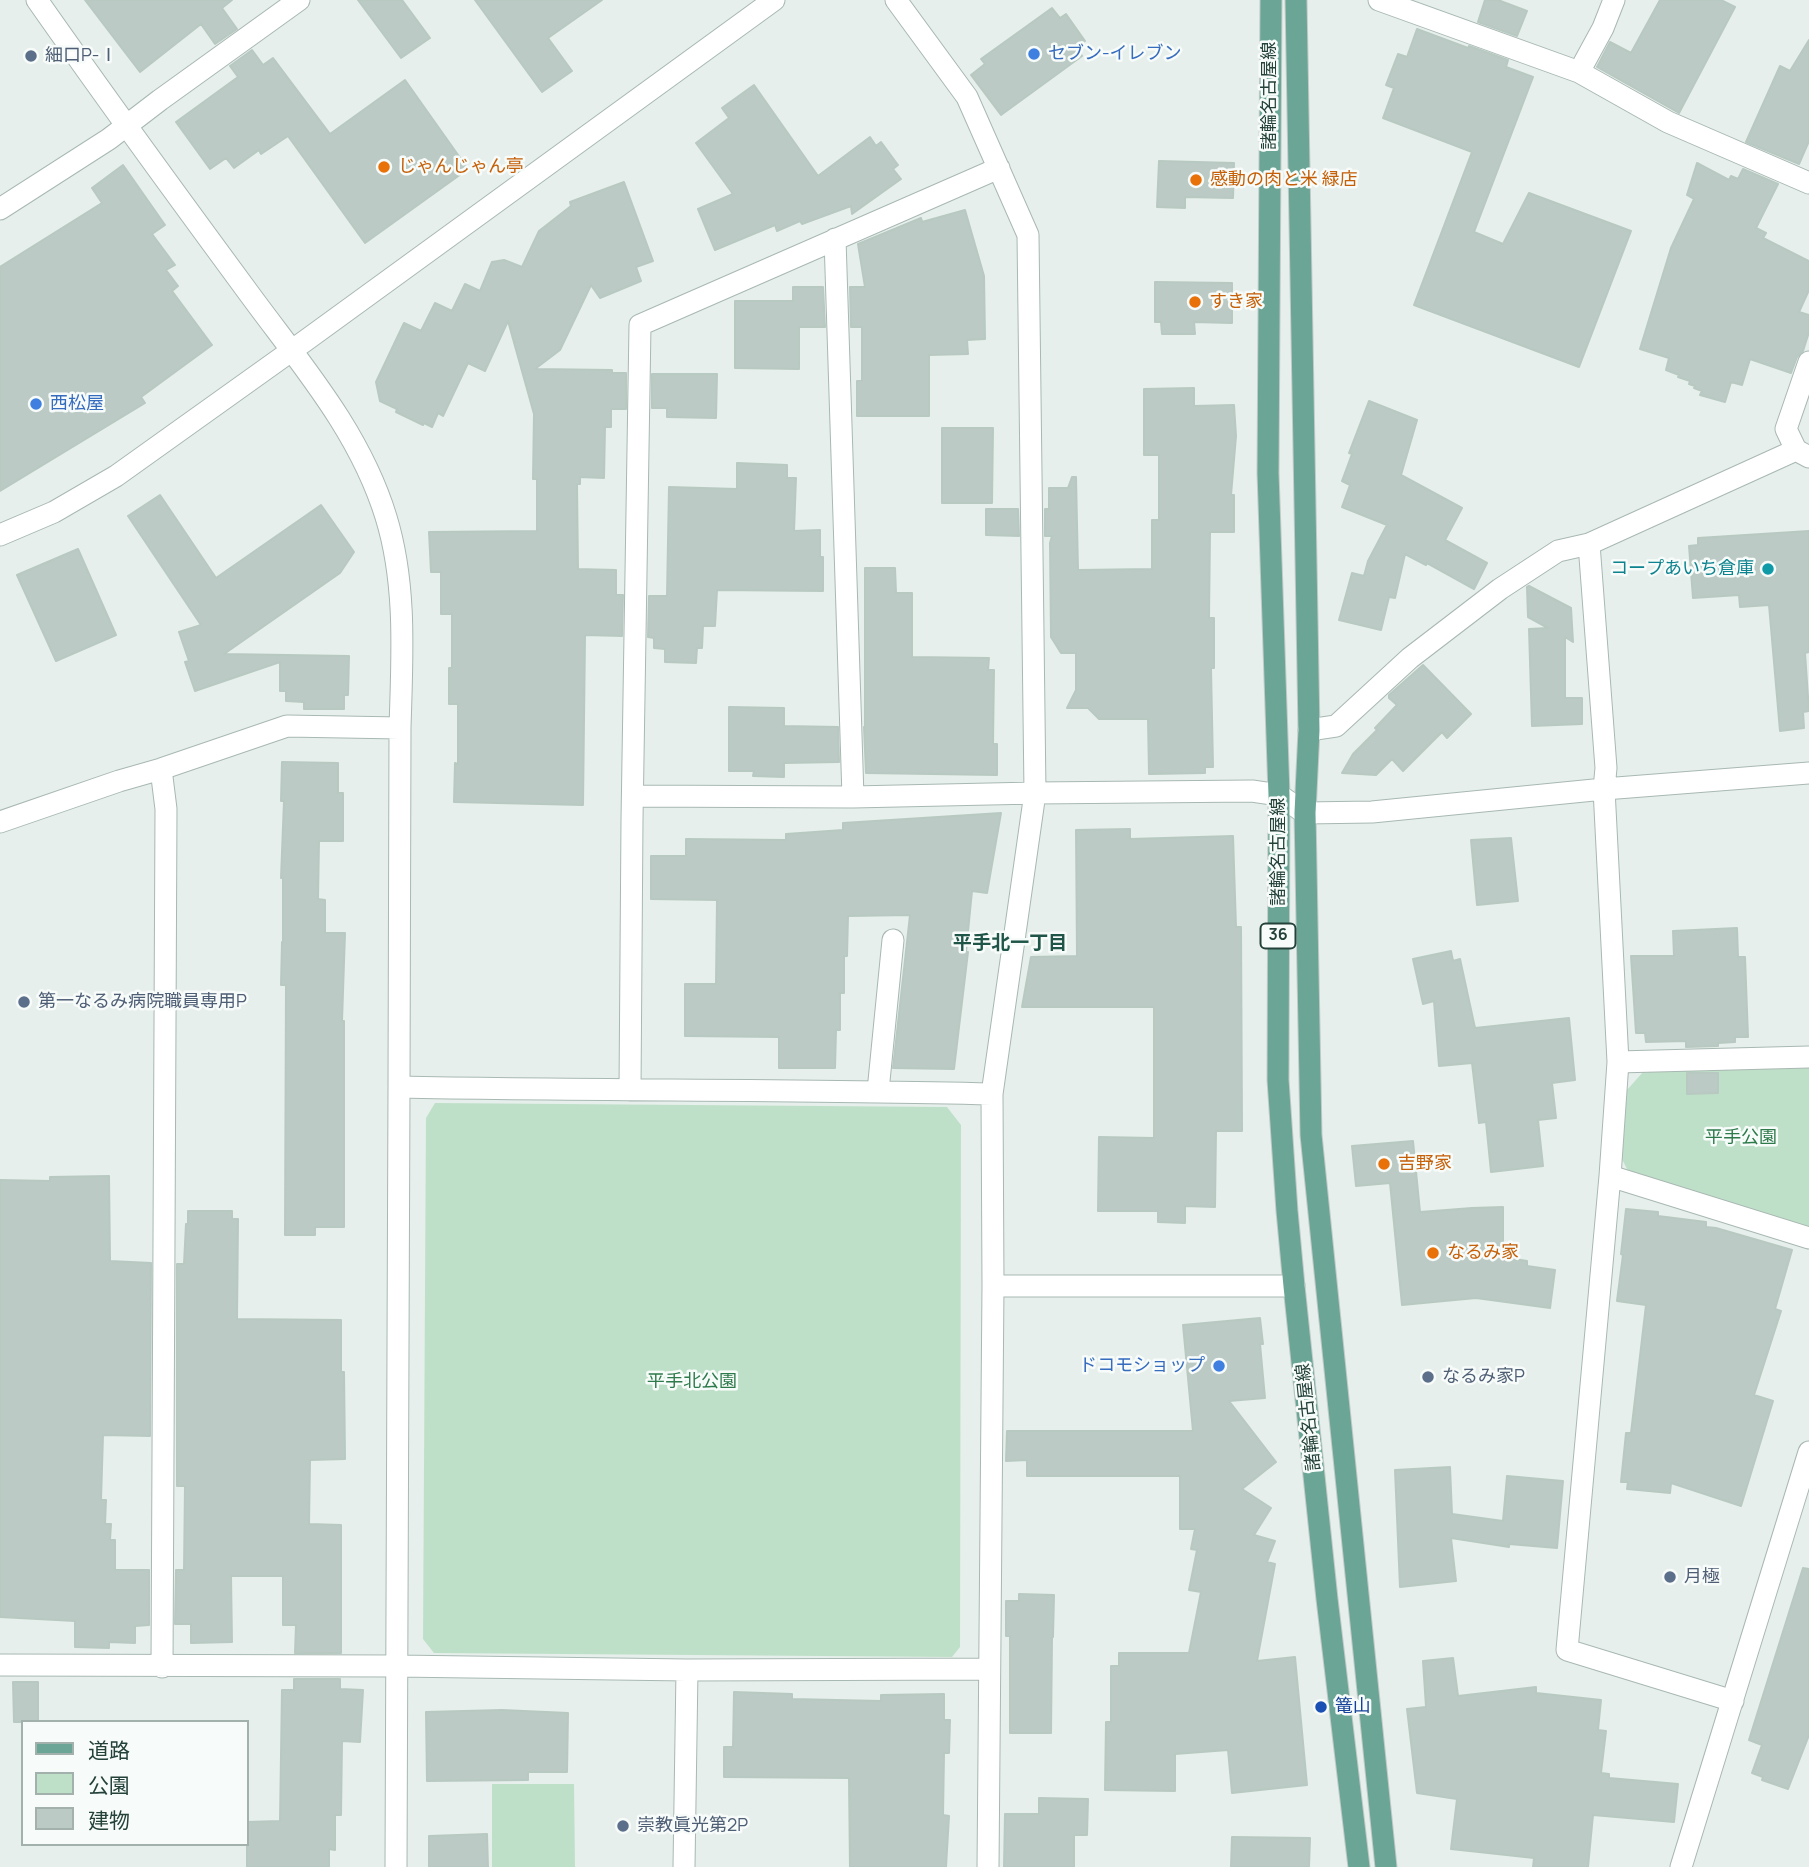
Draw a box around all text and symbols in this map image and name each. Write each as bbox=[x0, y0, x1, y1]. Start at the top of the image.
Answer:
street label: 諸輪名古屋線 bbox=[1259, 42, 1281, 150]
place label: セブン-イレブン bbox=[1048, 43, 1182, 65]
place label: 細口P-Ⅰ bbox=[45, 45, 117, 67]
marker: セブン-イレブン bbox=[1026, 46, 1042, 62]
marker: 細口P-Ⅰ bbox=[23, 48, 39, 64]
place label: じゃんじゃん亭 bbox=[398, 156, 524, 178]
marker: じゃんじゃん亭 bbox=[376, 159, 392, 175]
place label: 感動の肉と米 緑店 bbox=[1210, 169, 1358, 191]
marker: 感動の肉と米 緑店 bbox=[1188, 172, 1204, 188]
place label: すき家 bbox=[1209, 291, 1263, 313]
marker: すき家 bbox=[1187, 294, 1203, 310]
place label: 西松屋 bbox=[50, 393, 104, 415]
marker: 西松屋 bbox=[28, 396, 44, 412]
place label: コープあいち倉庫 bbox=[1610, 558, 1754, 580]
marker: コープあいち倉庫 bbox=[1760, 561, 1776, 577]
street label: 諸輪名古屋線 bbox=[1268, 798, 1290, 906]
road number: 36 bbox=[1260, 924, 1296, 948]
district label: 平手北一丁目 bbox=[953, 933, 1067, 955]
place label: 第一なるみ病院職員専用P bbox=[38, 991, 247, 1013]
marker: 第一なるみ病院職員専用P bbox=[16, 994, 32, 1010]
park label: 平手公園 bbox=[1705, 1127, 1777, 1149]
place label: 吉野家 bbox=[1398, 1153, 1452, 1175]
marker: 吉野家 bbox=[1376, 1156, 1392, 1172]
place label: なるみ家 bbox=[1447, 1242, 1519, 1264]
marker: なるみ家 bbox=[1425, 1245, 1441, 1261]
place label: ドコモショップ bbox=[1079, 1355, 1205, 1377]
marker: ドコモショップ bbox=[1211, 1358, 1227, 1374]
street label: 諸輪名古屋線 bbox=[1293, 1362, 1325, 1472]
place label: なるみ家P bbox=[1442, 1366, 1525, 1388]
marker: なるみ家P bbox=[1420, 1369, 1436, 1385]
park label: 平手北公園 bbox=[647, 1371, 737, 1393]
place label: 月極 bbox=[1684, 1566, 1720, 1588]
marker: 月極 bbox=[1662, 1569, 1678, 1585]
place label: 篭山 bbox=[1335, 1696, 1371, 1718]
marker: 篭山 bbox=[1313, 1699, 1329, 1715]
legend bbox=[21, 1720, 248, 1846]
text: 道路 bbox=[88, 1736, 130, 1764]
text: 公園 bbox=[88, 1771, 130, 1799]
text: 建物 bbox=[88, 1806, 130, 1834]
place label: 崇教眞光第2P bbox=[637, 1815, 748, 1837]
marker: 崇教眞光第2P bbox=[615, 1818, 631, 1834]

